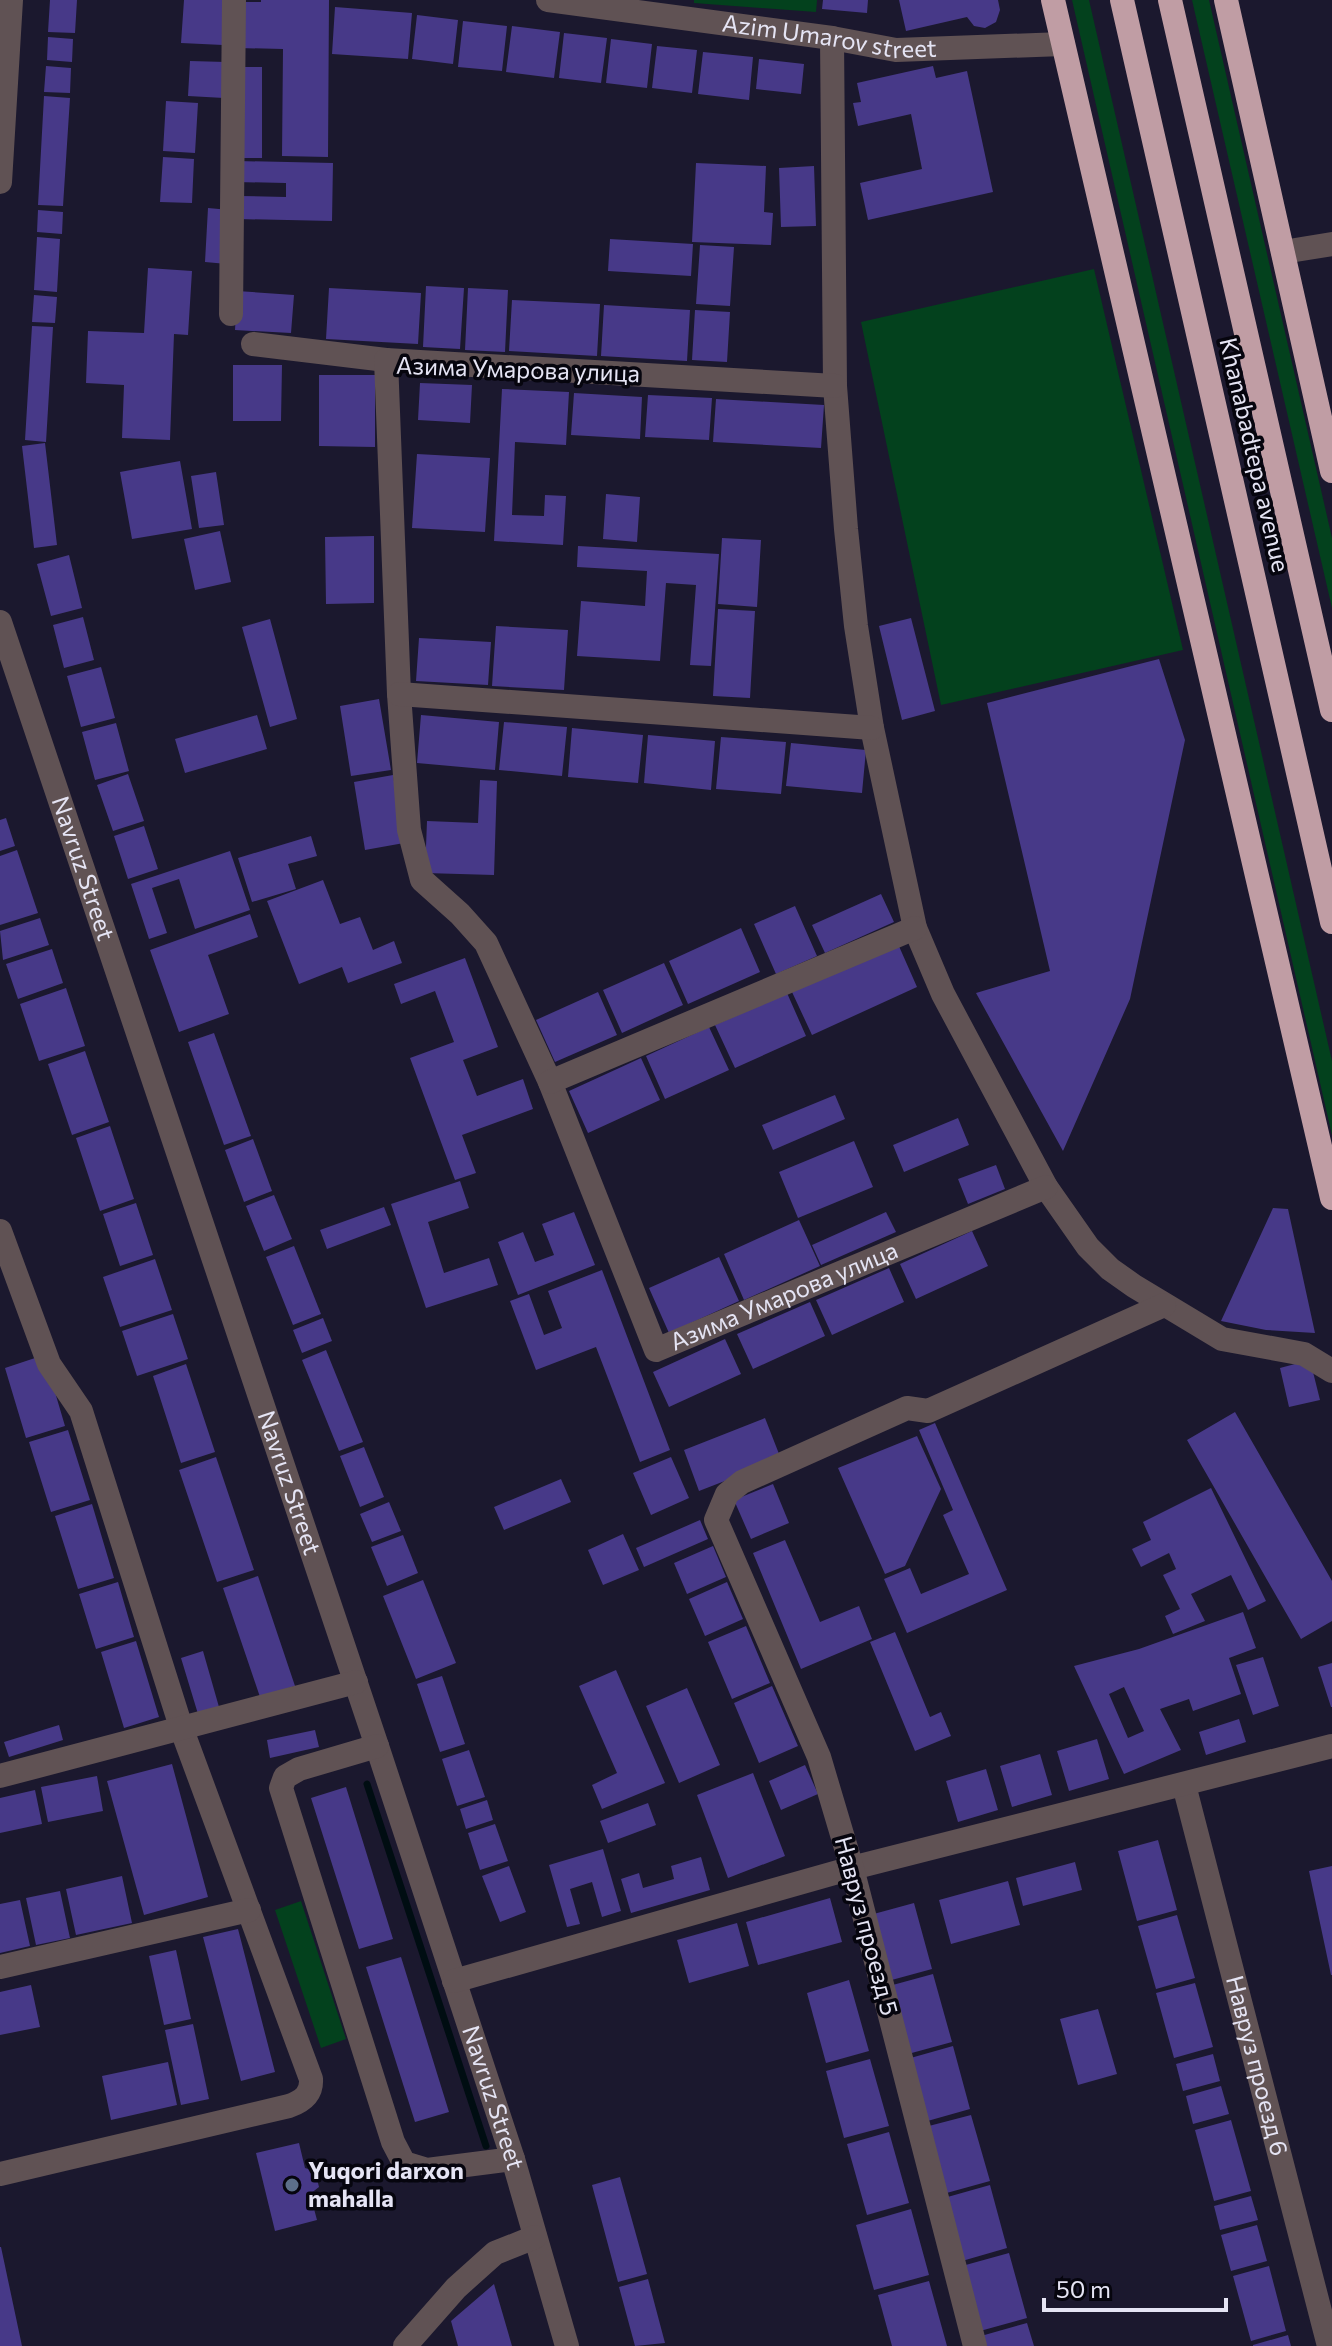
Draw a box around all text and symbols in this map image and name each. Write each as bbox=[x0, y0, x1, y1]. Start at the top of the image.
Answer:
street label: Azim Umarov street bbox=[721, 7, 937, 63]
street label: Khanabadtepa avenue bbox=[1214, 335, 1297, 575]
street label: Азима Умарова улица bbox=[396, 350, 640, 387]
street label: Navruz Street bbox=[46, 792, 122, 944]
street label: Азима Умарова улица bbox=[665, 1235, 902, 1356]
street label: Navruz Street bbox=[253, 1407, 328, 1558]
street label: Навруз проезд 5 bbox=[830, 1833, 905, 2018]
street label: Навруз проезд 6 bbox=[1221, 1972, 1295, 2159]
street label: Navruz Street bbox=[457, 2022, 531, 2173]
place label: Yuqori darxon mahalla bbox=[308, 2155, 464, 2212]
marker: Yuqori darxon mahalla bbox=[283, 2176, 301, 2194]
scale bar bbox=[1044, 2262, 1226, 2312]
text: 50 m bbox=[1056, 2274, 1111, 2303]

